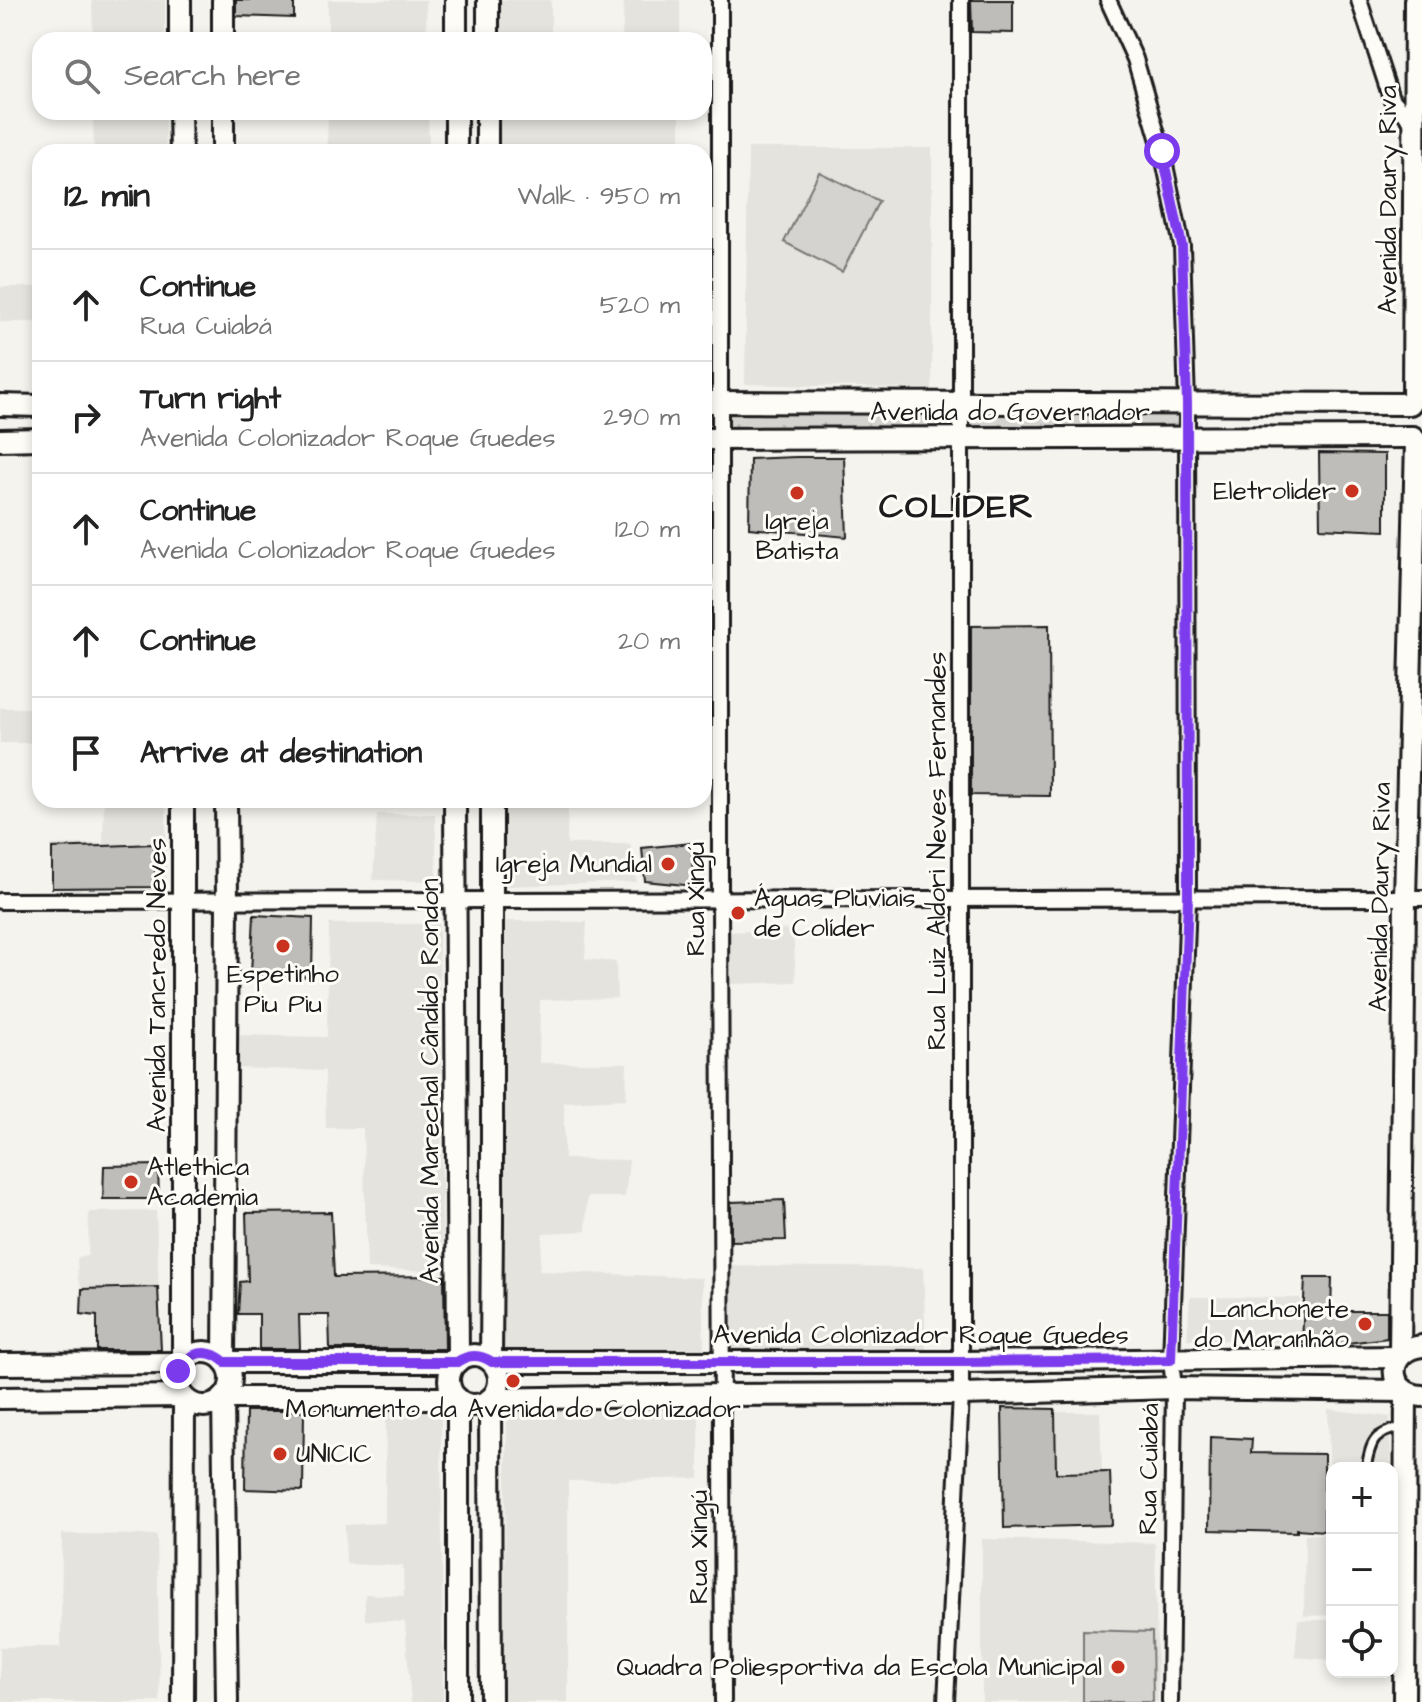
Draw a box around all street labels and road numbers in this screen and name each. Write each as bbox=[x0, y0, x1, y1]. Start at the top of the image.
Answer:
street label: Avenida Daury Riva bbox=[1370, 85, 1408, 315]
street label: Avenida do Governador bbox=[870, 394, 1150, 430]
street label: Rua Luiz Aldori Neves Fernandes bbox=[919, 652, 955, 1050]
street label: Avenida Daury Riva bbox=[1360, 782, 1402, 1012]
street label: Avenida Tancredo Neves bbox=[139, 838, 175, 1132]
street label: Rua Xingú bbox=[678, 842, 716, 956]
street label: Avenida Marechal Cândido Rondon bbox=[412, 878, 448, 1284]
street label: Avenida Colonizador Roque Guedes bbox=[713, 1317, 1129, 1353]
street label: Rua Cuiabá bbox=[1130, 1403, 1168, 1535]
street label: Rua Xingú bbox=[681, 1490, 719, 1604]

